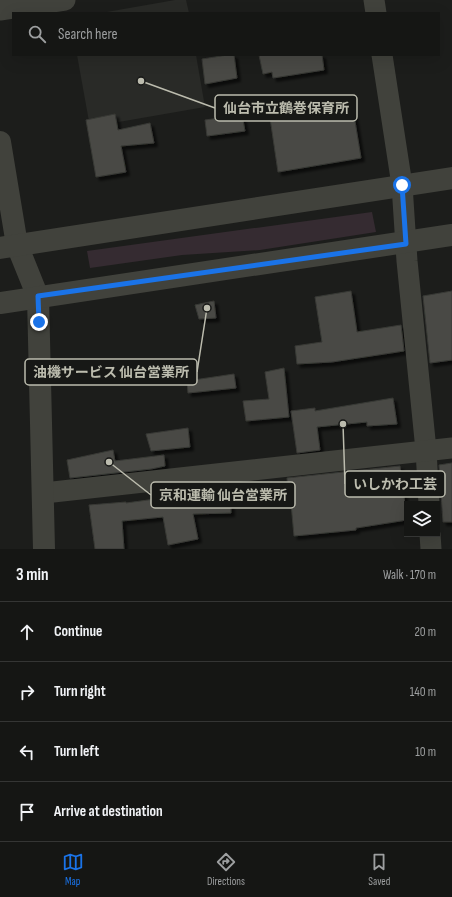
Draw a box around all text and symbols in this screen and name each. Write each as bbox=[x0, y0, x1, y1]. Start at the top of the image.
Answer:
search box bbox=[12, 12, 440, 56]
icon: search bbox=[26, 23, 48, 45]
text: Search here bbox=[58, 25, 118, 44]
callout: 仙台市立鶴巻保育所 bbox=[215, 95, 357, 121]
text: 仙台市立鶴巻保育所 bbox=[223, 100, 349, 117]
route start bbox=[393, 176, 411, 194]
route end bbox=[30, 313, 48, 331]
callout: 油機サービス 仙台営業所 bbox=[25, 359, 197, 385]
text: 油機サービス 仙台営業所 bbox=[33, 364, 189, 381]
callout: いしかわ工芸 bbox=[345, 471, 445, 497]
text: いしかわ工芸 bbox=[353, 476, 437, 493]
callout: 京和運輸 仙台営業所 bbox=[151, 482, 295, 508]
text: 京和運輸 仙台営業所 bbox=[159, 487, 287, 504]
map controls bbox=[404, 501, 440, 537]
button: layers bbox=[404, 501, 440, 537]
text: 3 min bbox=[16, 565, 49, 585]
text: Walk · 170 m bbox=[383, 567, 436, 583]
icon: ahead bbox=[16, 621, 38, 643]
text: Continue bbox=[54, 622, 103, 641]
text: 20 m bbox=[414, 624, 436, 640]
icon: right bbox=[16, 681, 38, 703]
text: Turn right bbox=[54, 682, 106, 701]
text: 140 m bbox=[410, 684, 436, 700]
icon: left bbox=[16, 741, 38, 763]
text: Turn left bbox=[54, 742, 99, 761]
text: 10 m bbox=[415, 744, 436, 760]
icon: arrive bbox=[16, 801, 38, 823]
text: Arrive at destination bbox=[54, 802, 163, 821]
tab: Map bbox=[62, 851, 84, 888]
tab: Directions bbox=[207, 851, 245, 888]
tab: Saved bbox=[368, 851, 390, 888]

